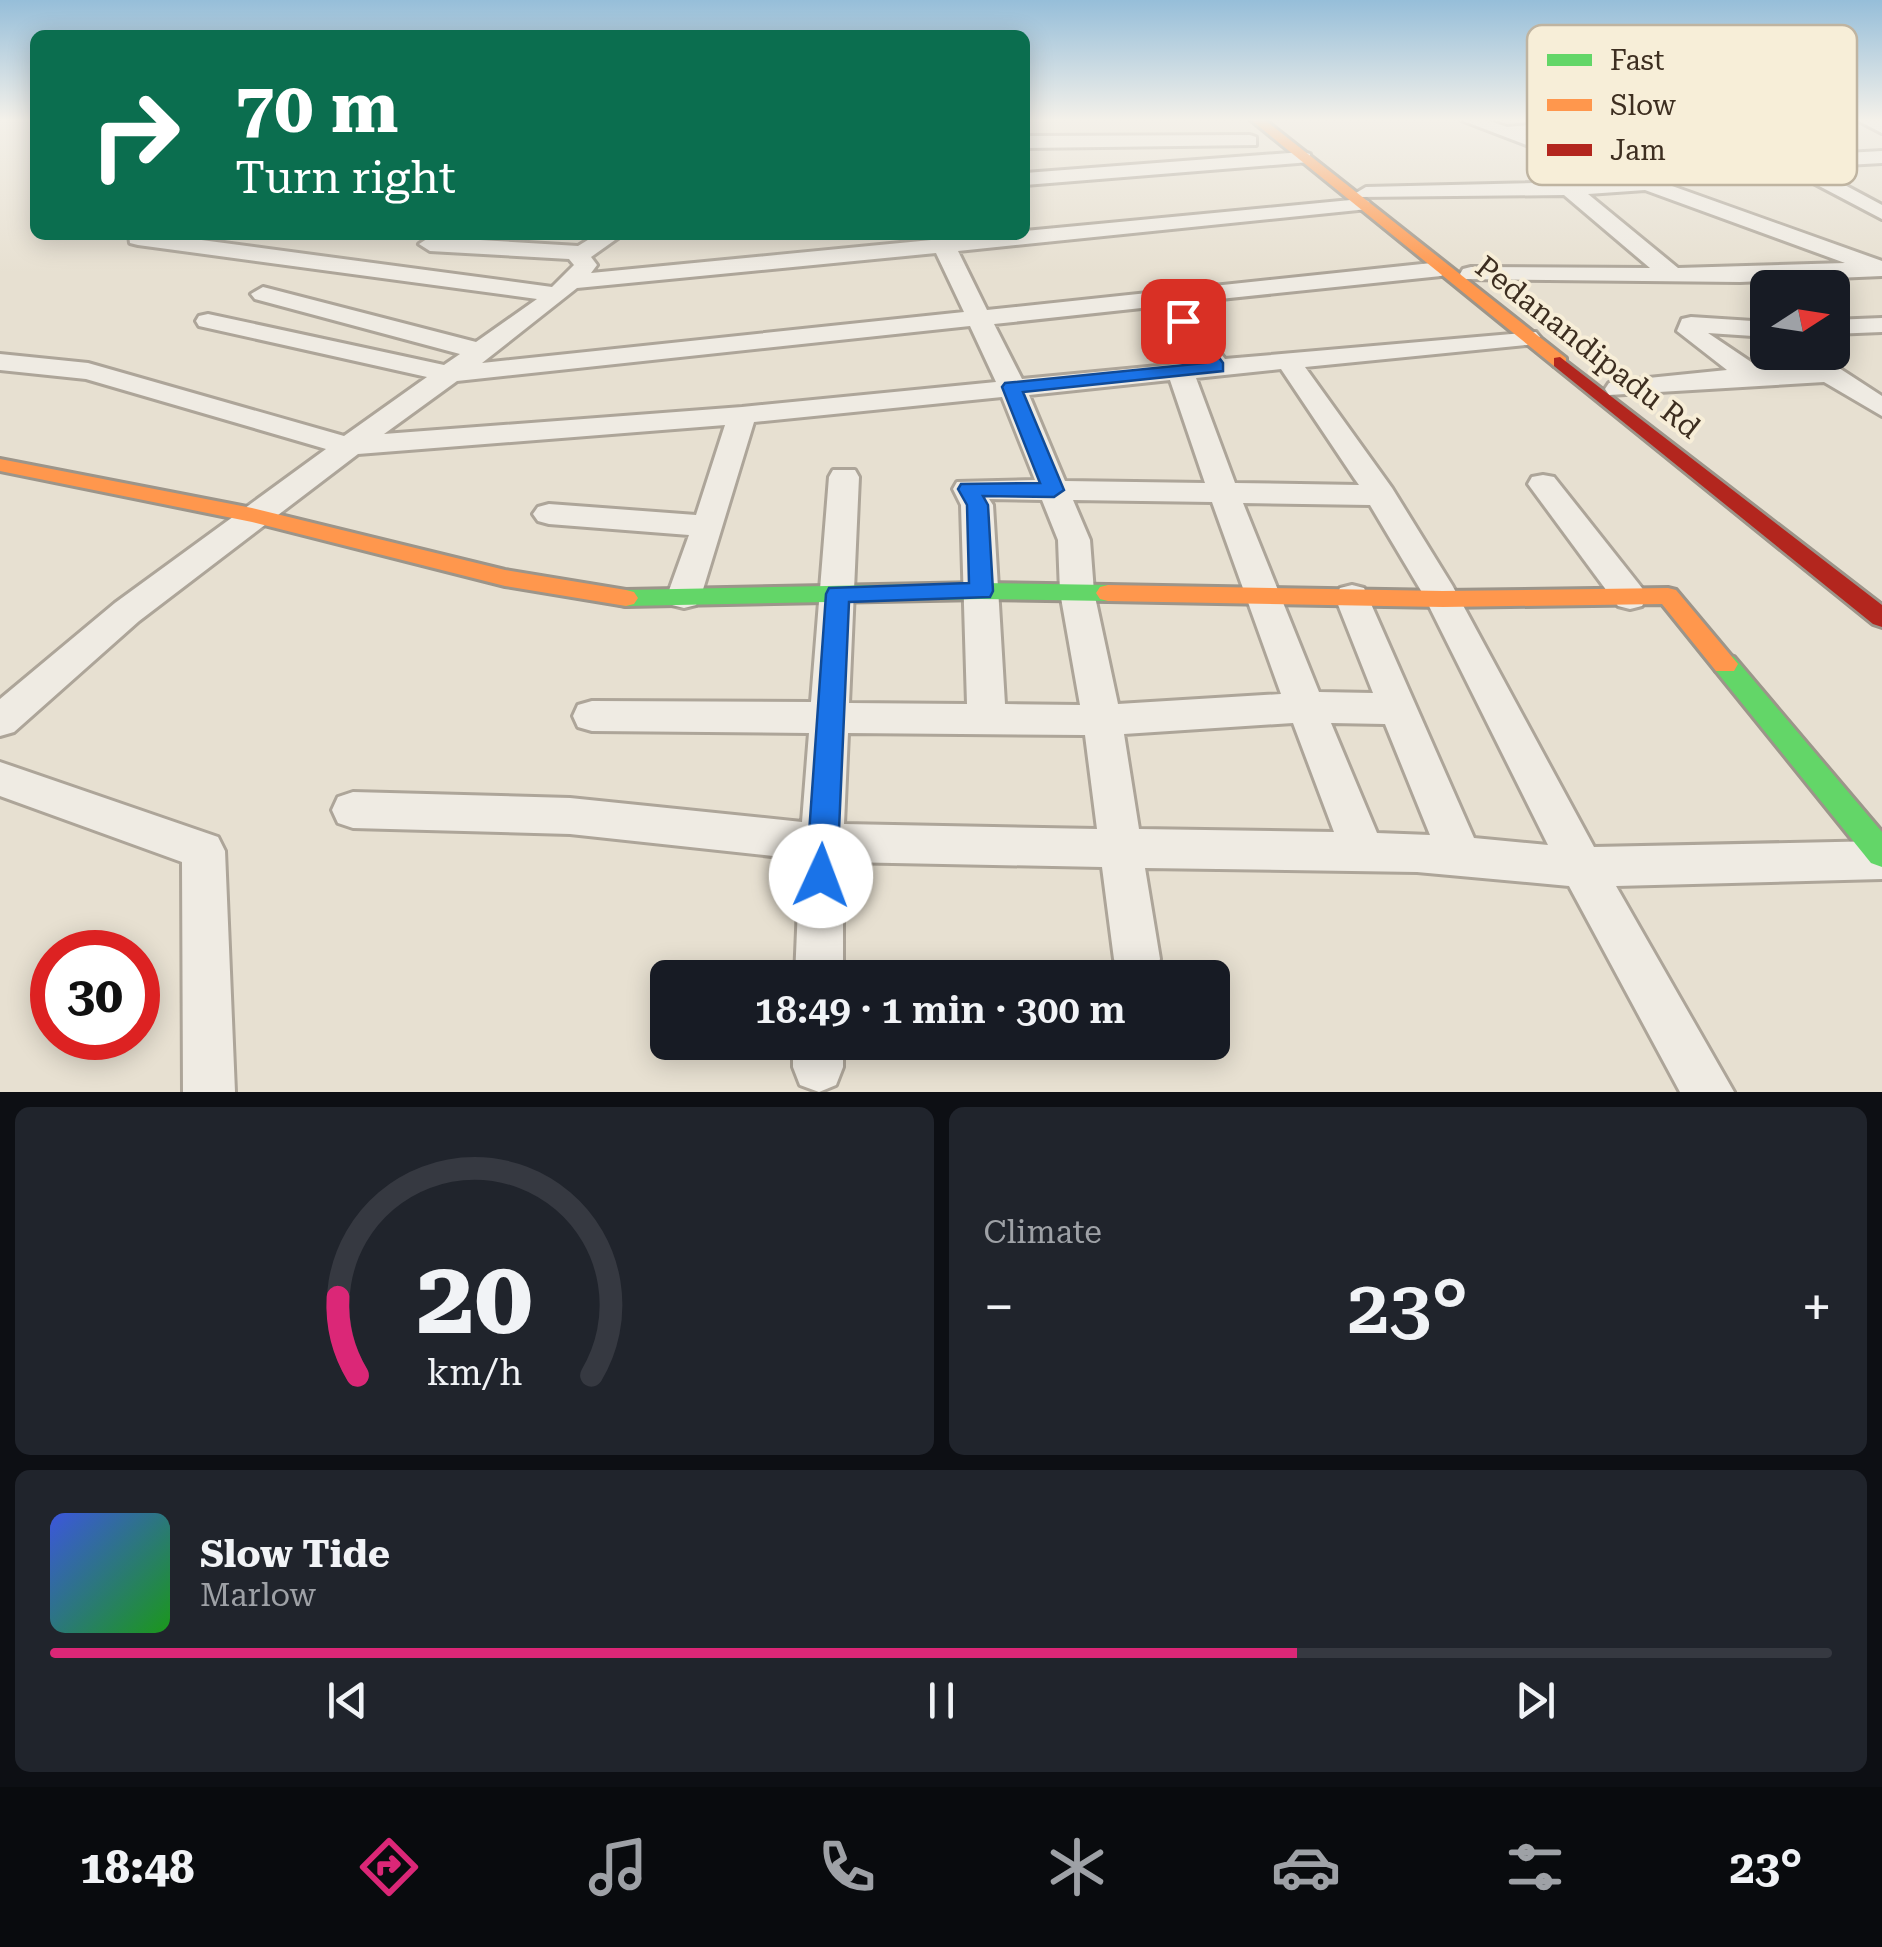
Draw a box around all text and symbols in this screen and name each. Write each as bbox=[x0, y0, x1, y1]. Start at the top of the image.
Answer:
legend bbox=[1527, 25, 1857, 185]
text: Fast bbox=[1610, 44, 1664, 77]
text: 70 m bbox=[235, 67, 399, 149]
icon: right bbox=[70, 70, 200, 200]
text: Slow bbox=[1610, 89, 1677, 122]
text: Jam bbox=[1610, 134, 1666, 167]
text: Turn right bbox=[235, 151, 456, 204]
street label: Pedanandipadu Rd bbox=[1469, 249, 1707, 445]
north arrow bbox=[1750, 270, 1850, 370]
map controls bbox=[1750, 270, 1850, 370]
pin bbox=[1141, 279, 1226, 364]
icon: arrive bbox=[1156, 294, 1211, 349]
position arrow bbox=[769, 824, 873, 928]
speed limit sign: 30 bbox=[30, 930, 160, 1060]
text: 18:49 · 1 min · 300 m bbox=[755, 988, 1126, 1032]
text: Climate bbox=[984, 1213, 1102, 1251]
text: 20 bbox=[416, 1237, 532, 1358]
text: 23° bbox=[1347, 1263, 1468, 1351]
text: − bbox=[984, 1275, 1014, 1339]
text: + bbox=[1801, 1275, 1832, 1339]
text: km/h bbox=[426, 1352, 522, 1394]
text: Slow Tide bbox=[200, 1532, 390, 1576]
text: Marlow bbox=[200, 1576, 316, 1614]
icon: previous bbox=[320, 1673, 375, 1728]
icon: pause bbox=[914, 1673, 969, 1728]
icon: next bbox=[1508, 1673, 1563, 1728]
icon: directions bbox=[354, 1832, 424, 1902]
icon: music bbox=[583, 1832, 653, 1902]
icon: phone bbox=[812, 1832, 882, 1902]
icon: climate bbox=[1042, 1832, 1112, 1902]
icon: car bbox=[1271, 1832, 1341, 1902]
icon: filters bbox=[1500, 1832, 1570, 1902]
text: 18:48 bbox=[80, 1841, 195, 1894]
text: 23° bbox=[1730, 1841, 1802, 1894]

